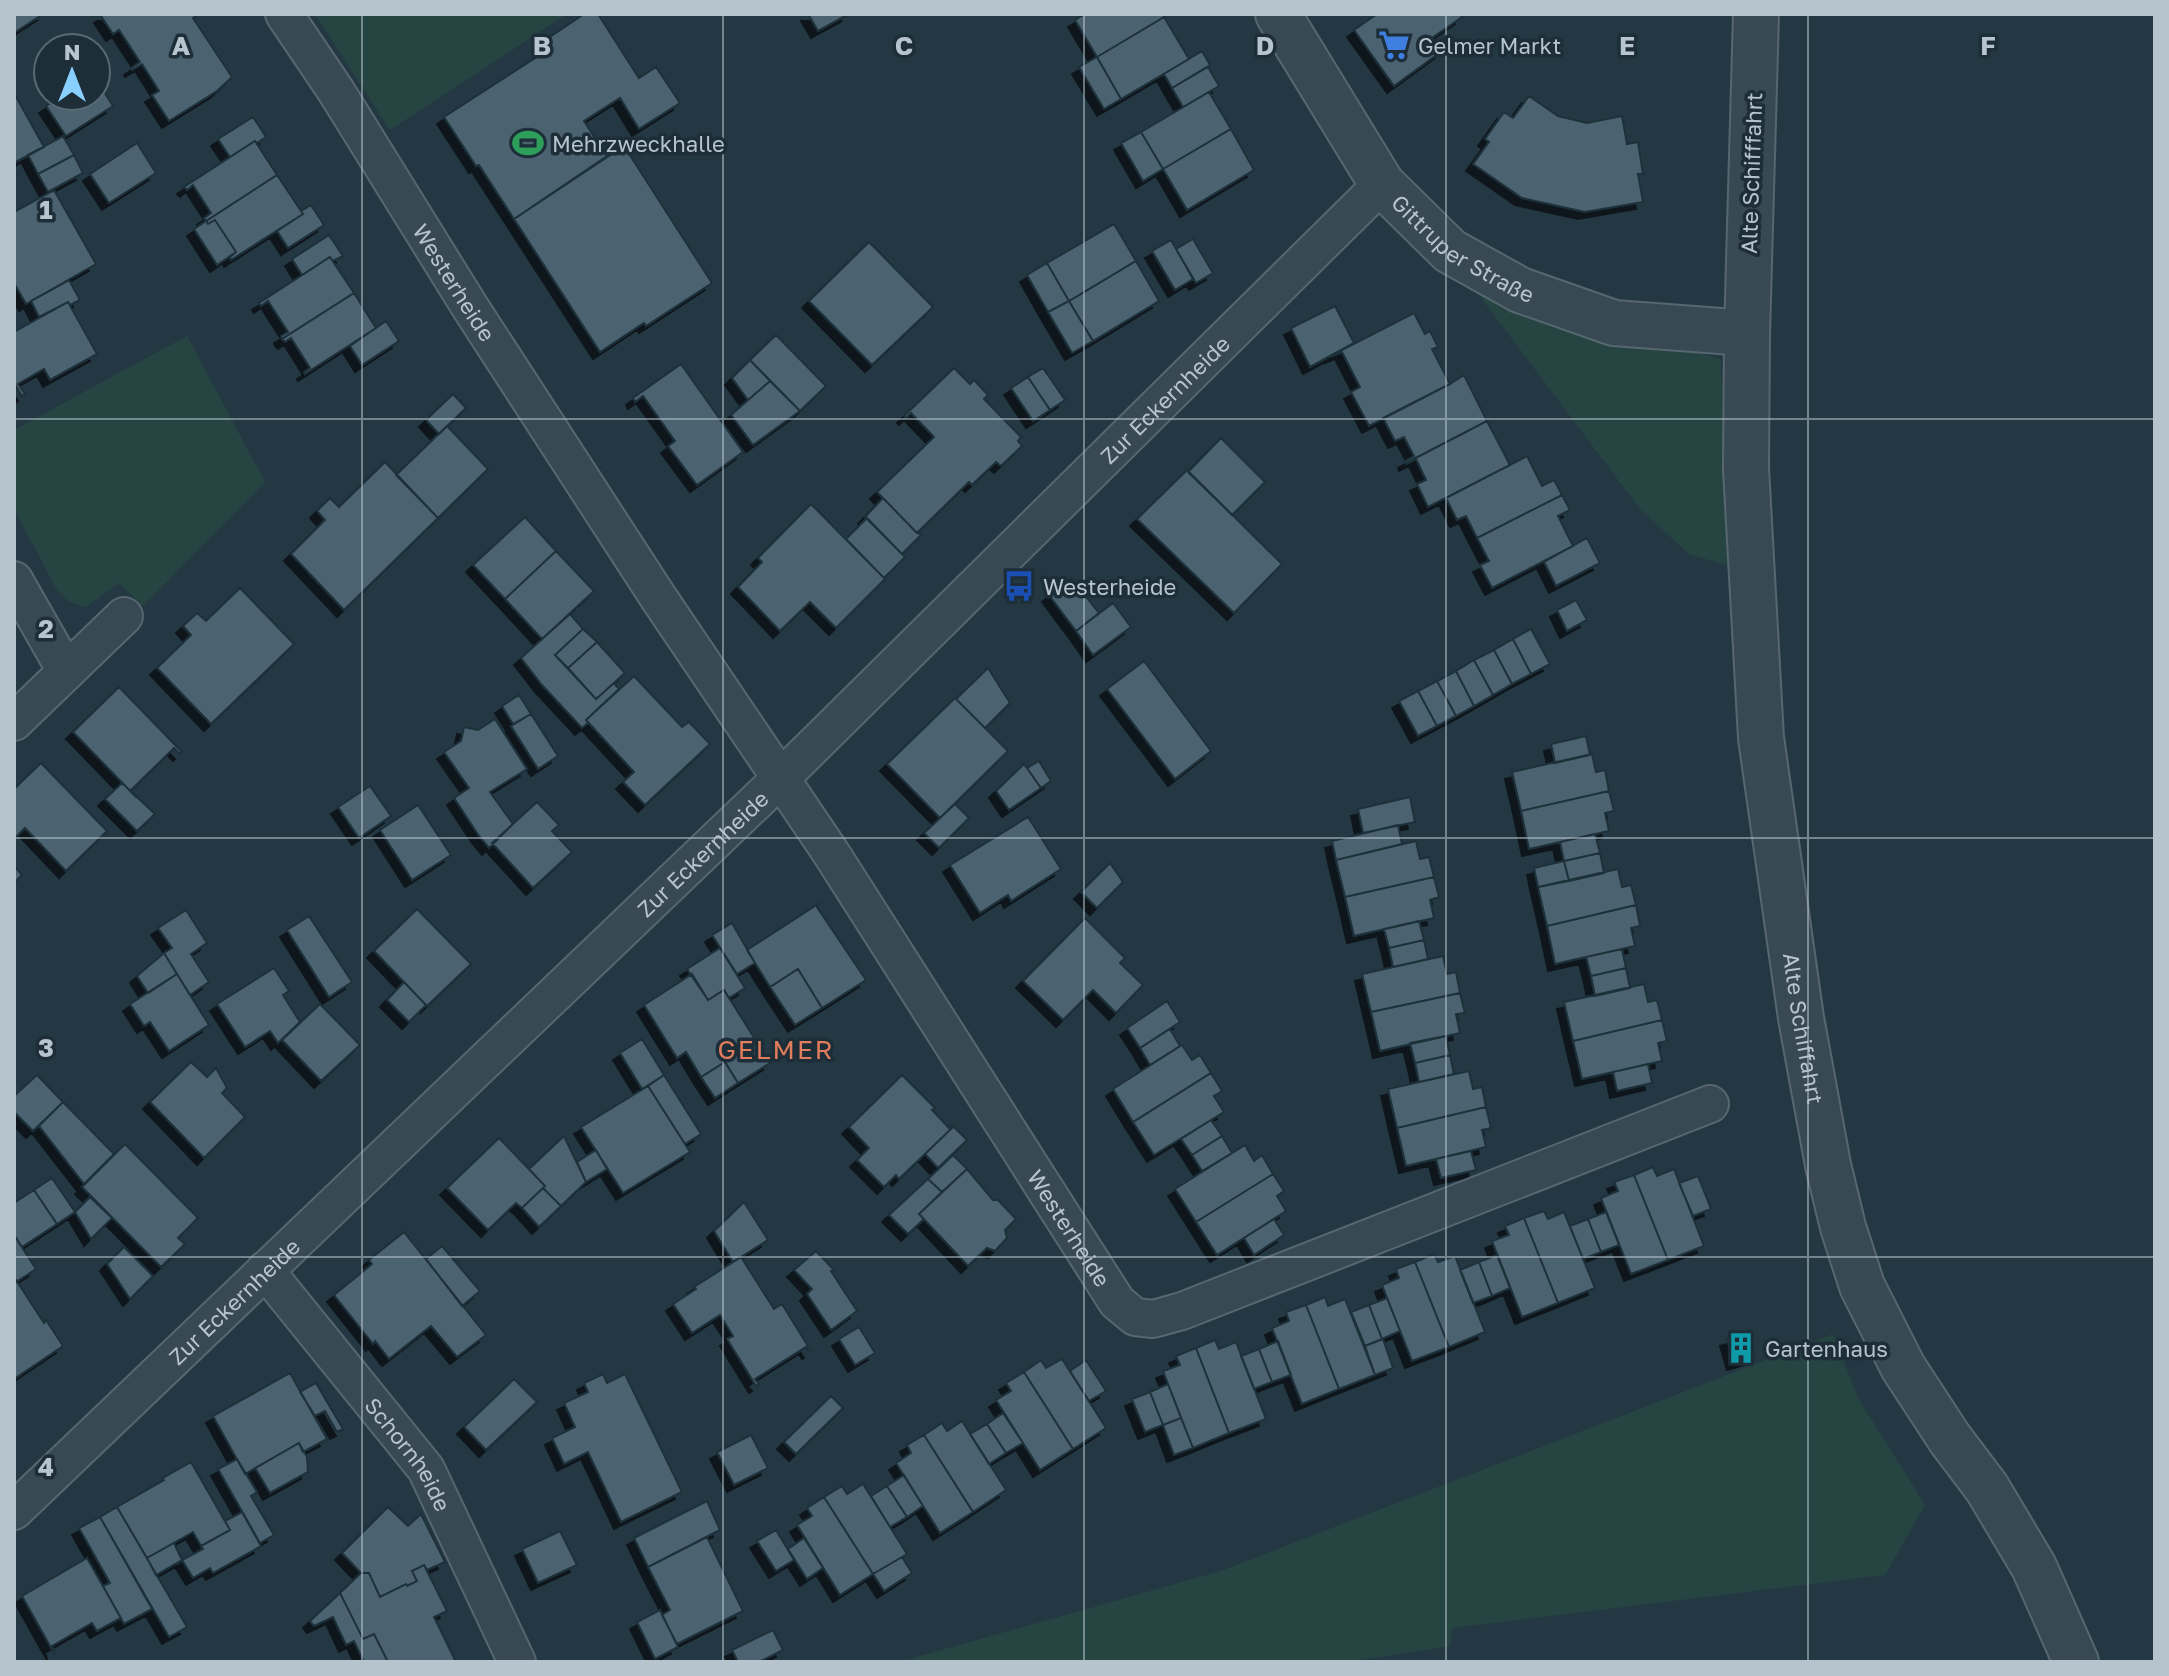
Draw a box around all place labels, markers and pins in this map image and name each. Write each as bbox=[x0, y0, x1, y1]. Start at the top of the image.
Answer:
supermarket icon: Gelmer Markt bbox=[1377, 28, 1411, 62]
place label: Gelmer Markt bbox=[1418, 32, 1561, 59]
sports icon: Mehrzweckhalle bbox=[511, 126, 545, 160]
place label: Mehrzweckhalle bbox=[552, 130, 725, 157]
bus stop icon: Westerheide bbox=[1002, 569, 1036, 603]
place label: Westerheide bbox=[1043, 573, 1176, 600]
building icon: Gartenhaus bbox=[1724, 1331, 1758, 1365]
place label: Gartenhaus bbox=[1765, 1335, 1888, 1362]

